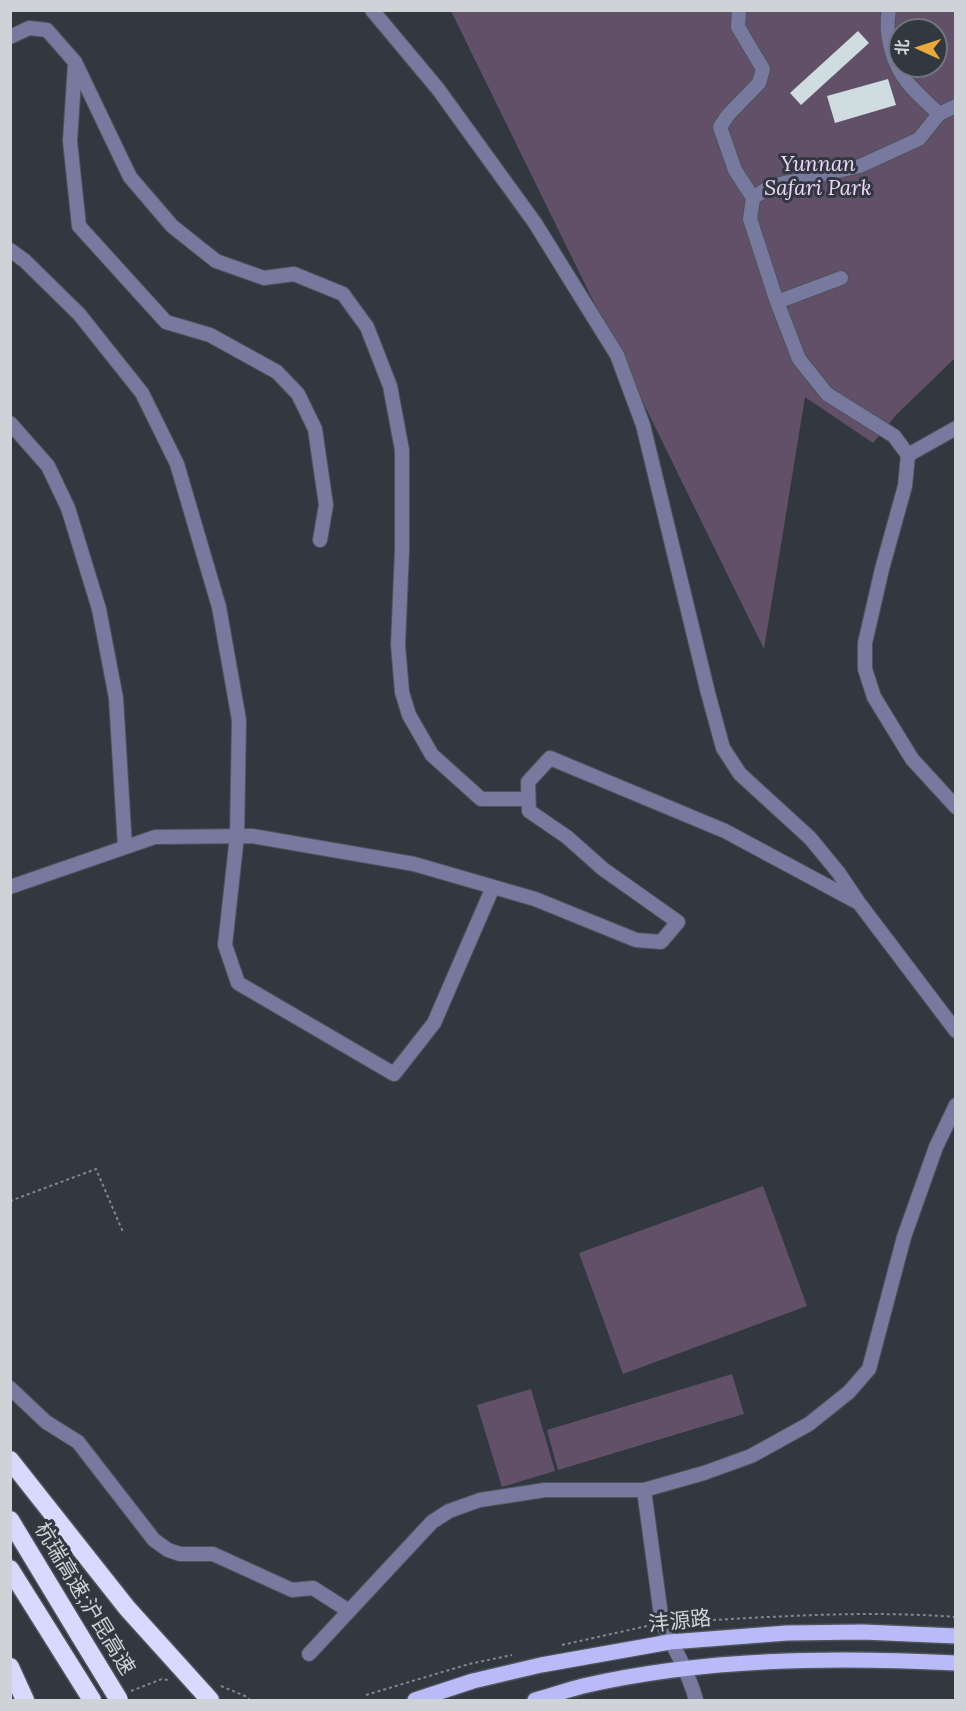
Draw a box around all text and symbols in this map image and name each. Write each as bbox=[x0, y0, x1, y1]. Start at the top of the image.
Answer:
north arrow bbox=[888, 18, 948, 78]
text: 北 bbox=[892, 39, 912, 56]
park label: Yunnan Safari Park bbox=[764, 152, 872, 202]
street label: 杭瑞高速;沪昆高速 bbox=[29, 1518, 139, 1680]
street label: 沣源路 bbox=[647, 1606, 713, 1638]

